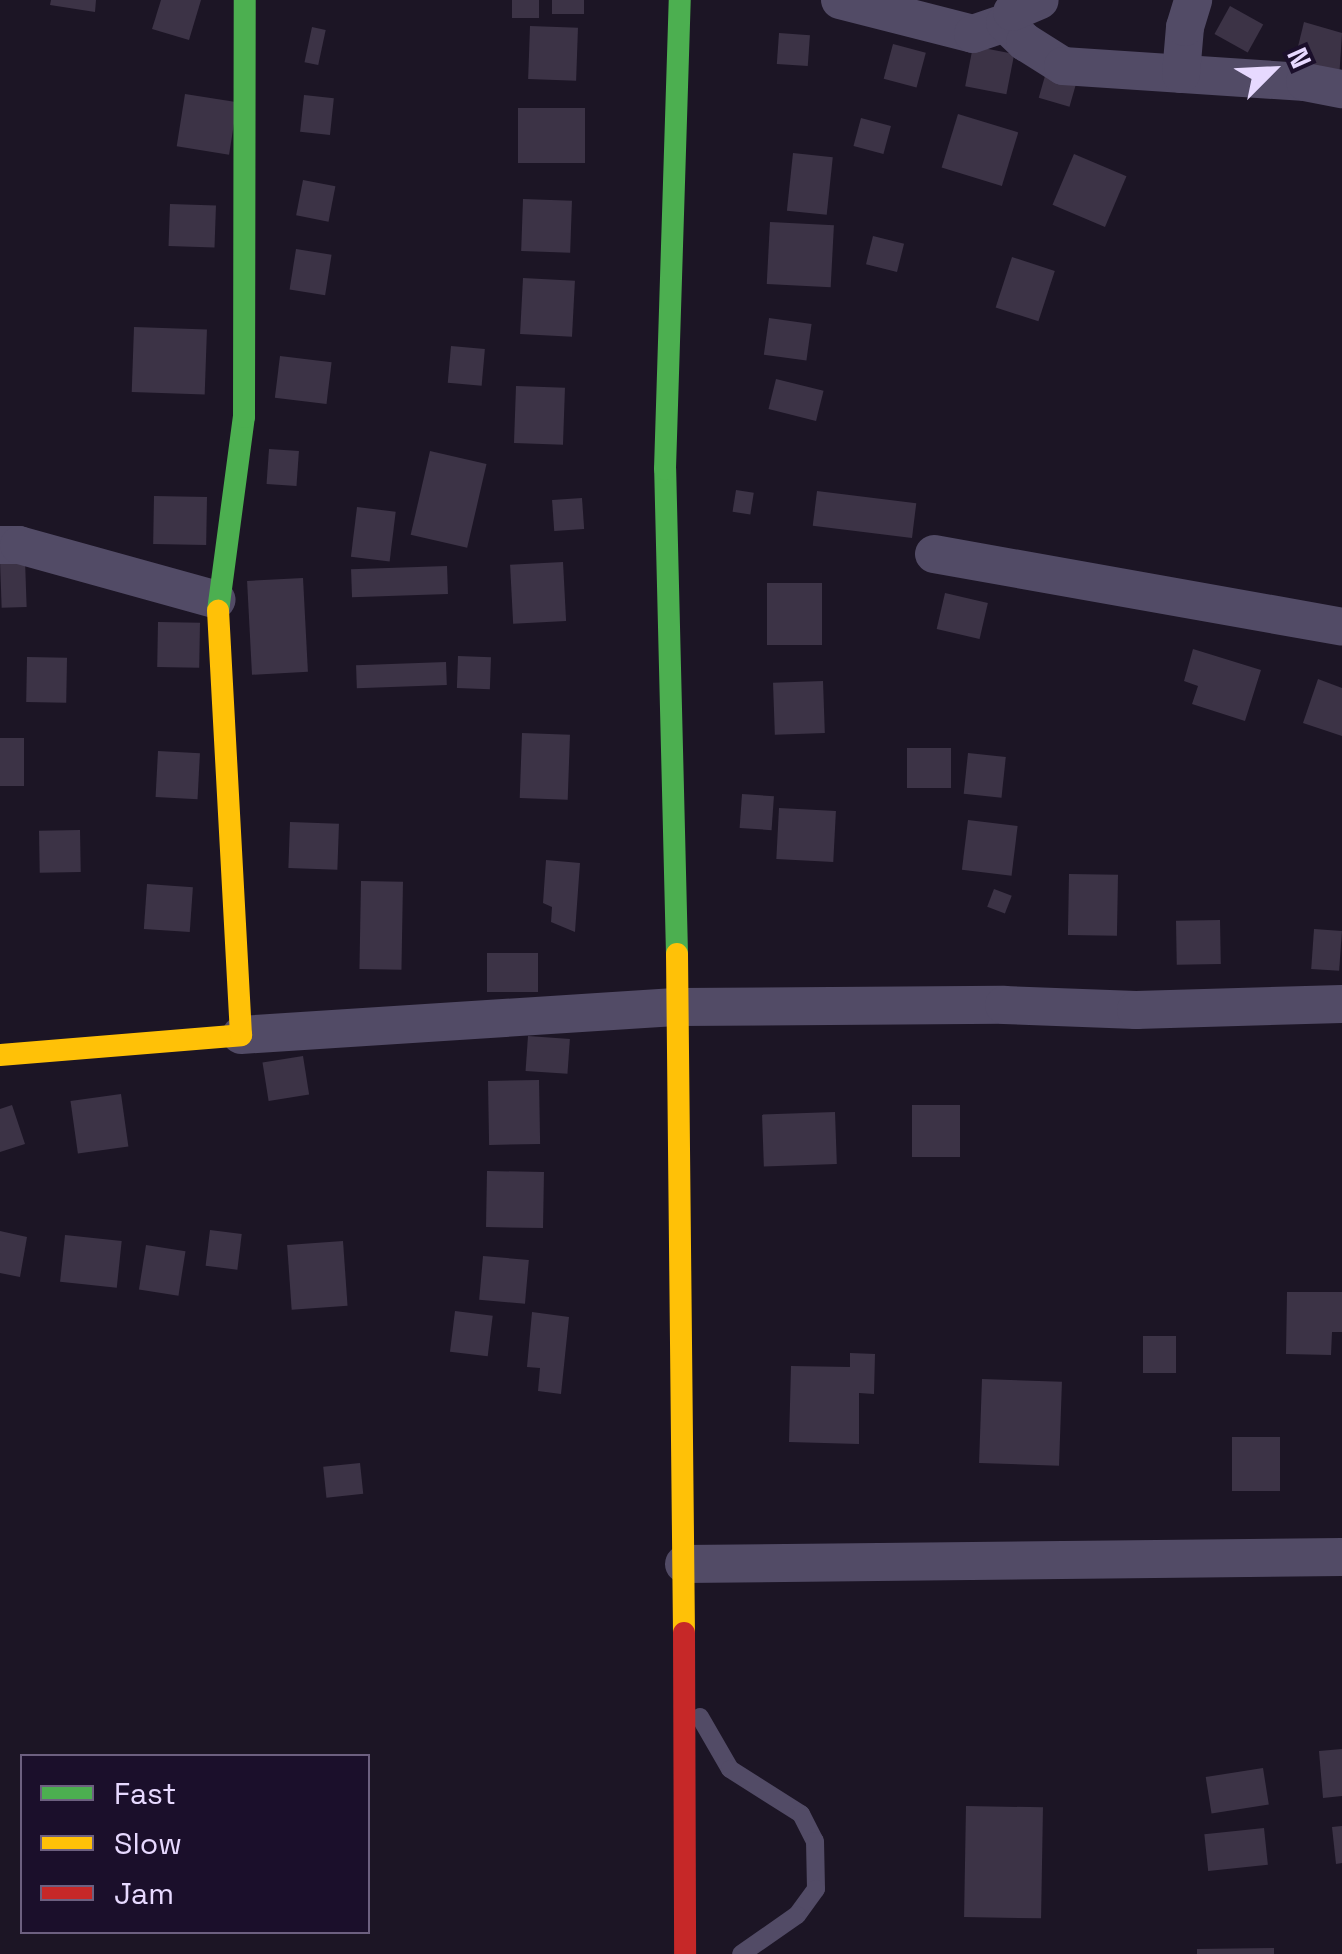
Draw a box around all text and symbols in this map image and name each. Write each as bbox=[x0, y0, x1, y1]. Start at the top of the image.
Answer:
north arrow bbox=[1222, 20, 1322, 120]
text: N bbox=[1279, 42, 1320, 74]
legend bbox=[20, 1754, 370, 1934]
text: Fast bbox=[114, 1774, 176, 1813]
text: Slow bbox=[114, 1824, 182, 1863]
text: Jam bbox=[114, 1874, 174, 1913]

